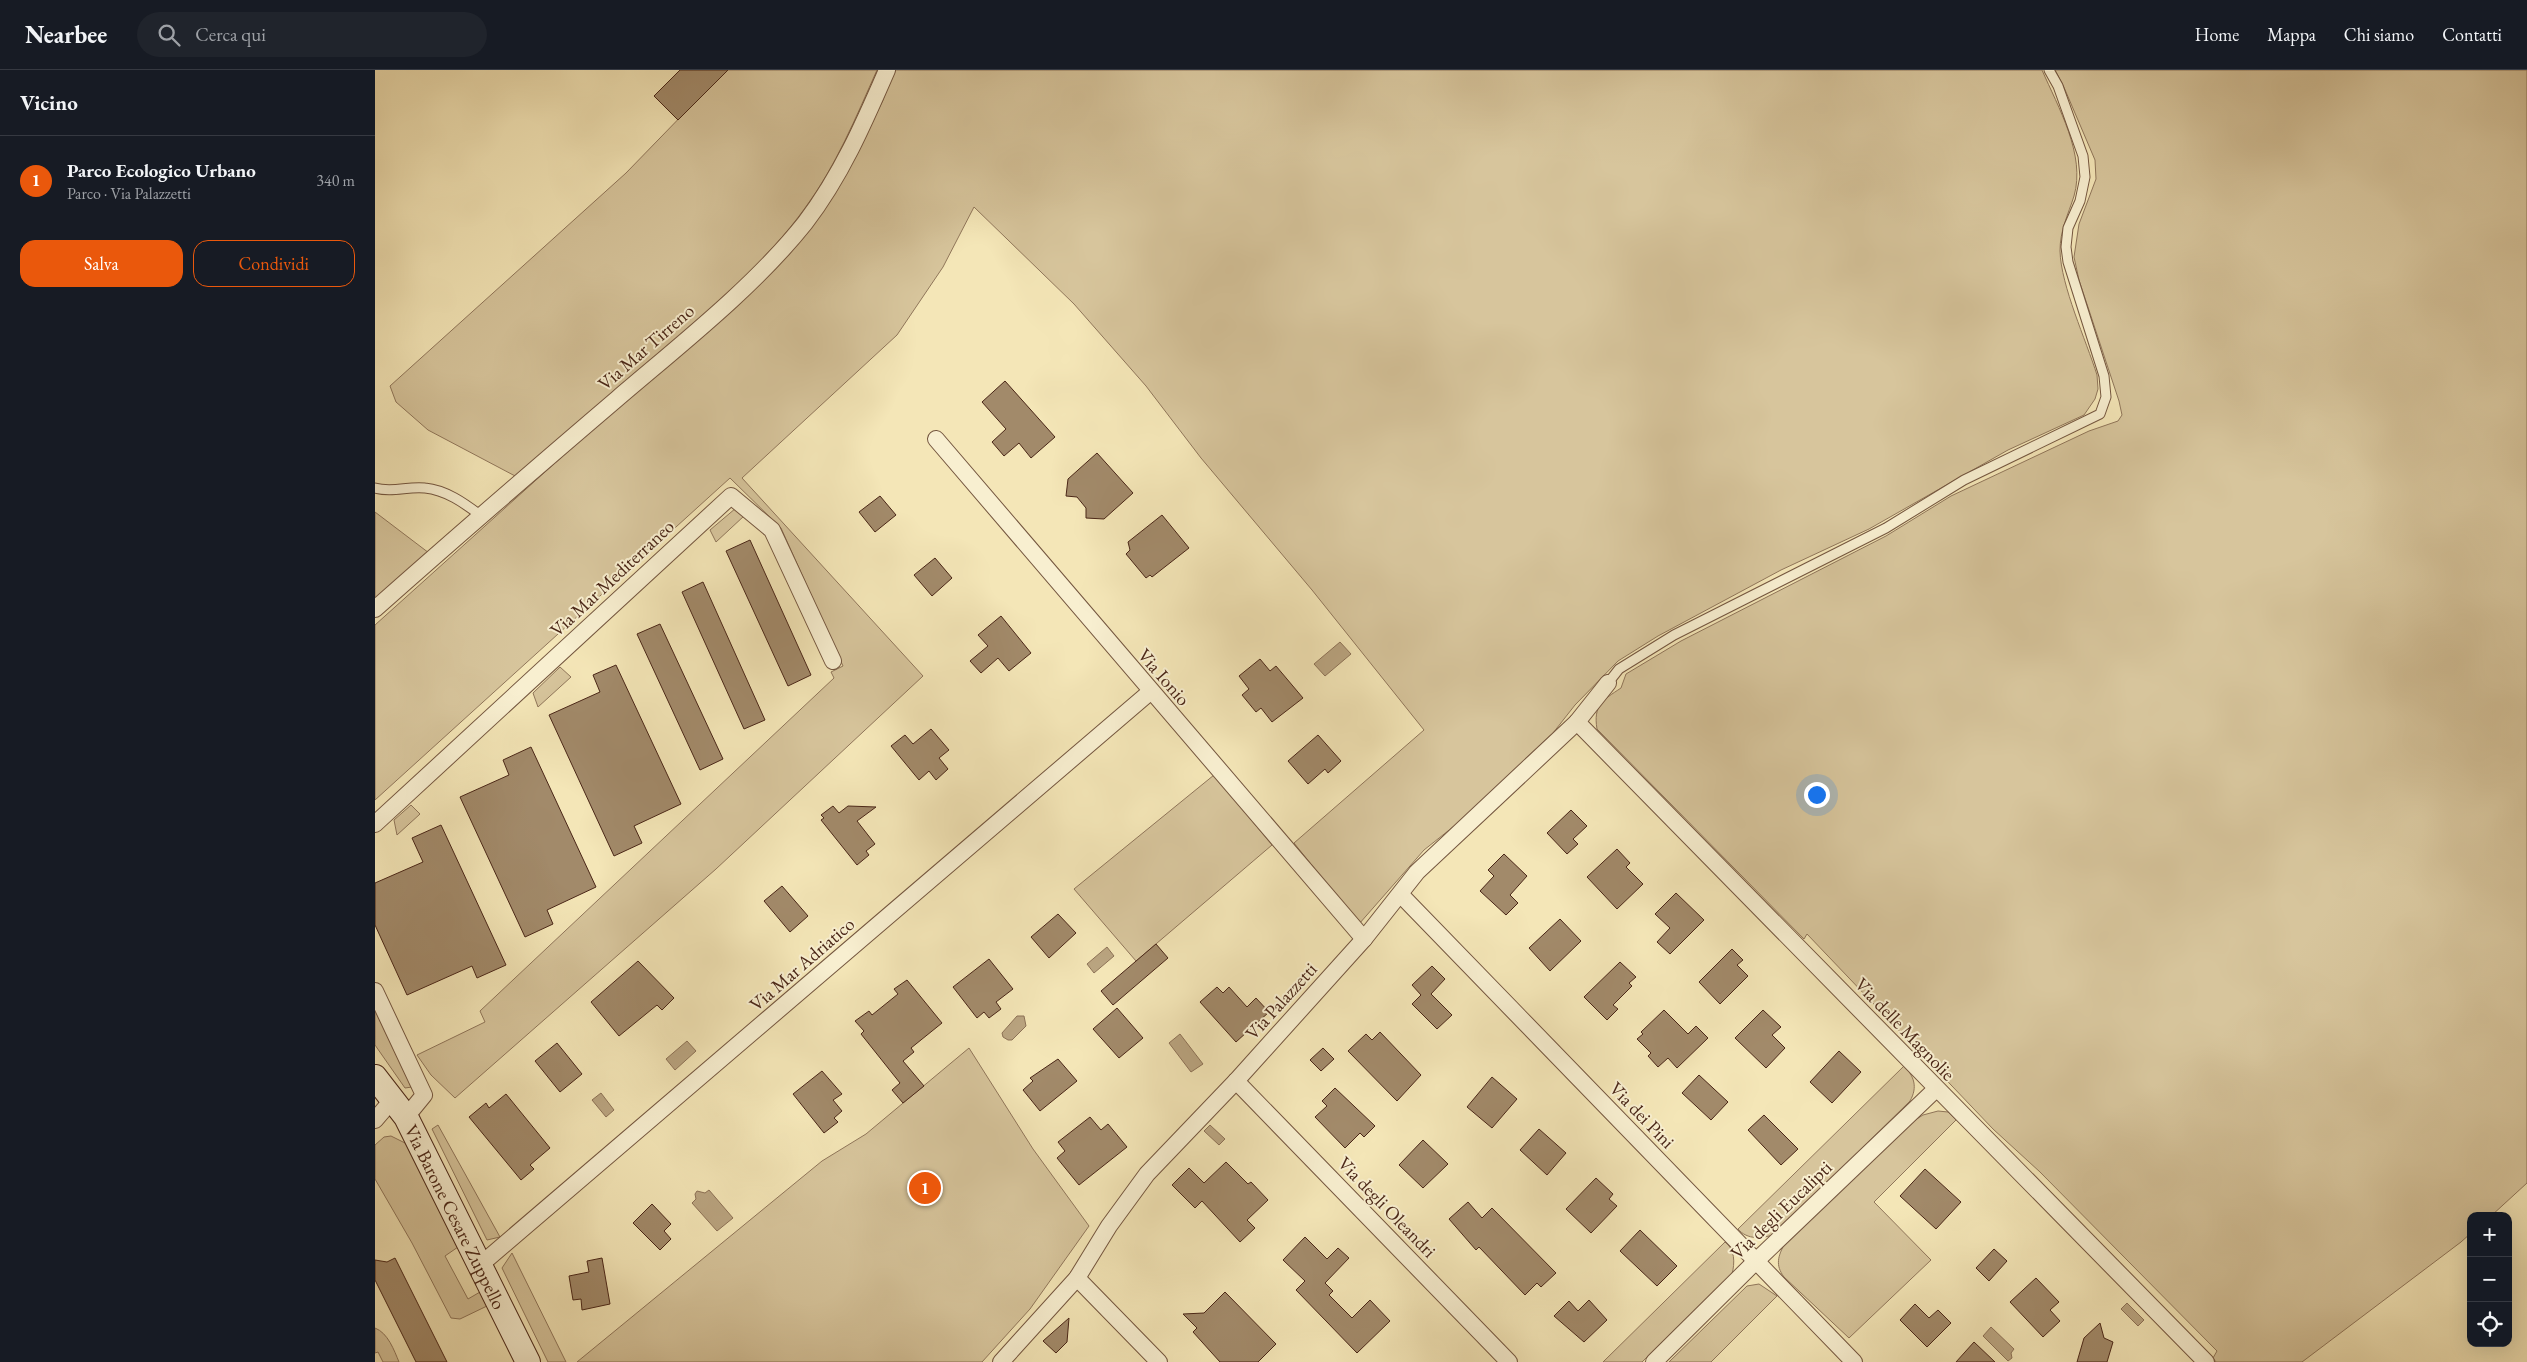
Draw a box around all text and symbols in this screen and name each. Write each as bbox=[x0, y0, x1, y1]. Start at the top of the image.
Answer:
search box bbox=[137, 12, 487, 57]
text: Nearbee bbox=[25, 19, 107, 50]
icon: search bbox=[155, 21, 183, 49]
text: Cerca qui bbox=[195, 22, 266, 47]
text: Home bbox=[2195, 23, 2239, 46]
text: Mappa bbox=[2267, 23, 2316, 46]
text: Chi siamo bbox=[2344, 23, 2414, 46]
text: Contatti bbox=[2442, 23, 2502, 46]
text: Vicino bbox=[20, 89, 78, 116]
text: Parco Ecologico Urbano bbox=[67, 158, 256, 183]
text: 1 bbox=[32, 170, 40, 191]
text: 340 m bbox=[316, 170, 355, 191]
text: Parco · Via Palazzetti bbox=[67, 183, 191, 204]
button: Salva bbox=[20, 240, 183, 287]
button: Condividi bbox=[193, 240, 355, 287]
street label: Via Mar Tirreno bbox=[593, 298, 699, 396]
street label: Via Mar Mediterraneo bbox=[544, 514, 680, 642]
street label: Via Ionio bbox=[1132, 643, 1196, 711]
your location bbox=[1804, 782, 1830, 808]
street label: Via Mar Adriatico bbox=[744, 911, 860, 1017]
street label: Via Palazzetti bbox=[1240, 957, 1323, 1045]
street label: Via delle Magnolie bbox=[1849, 972, 1961, 1086]
street label: Via dei Pini bbox=[1604, 1076, 1680, 1154]
street label: Via Barone Cesare Zuppello bbox=[399, 1120, 512, 1313]
street label: Via degli Oleandri bbox=[1332, 1151, 1442, 1263]
street label: Via degli Eucalipti bbox=[1725, 1155, 1837, 1265]
pin: 1 bbox=[909, 1169, 941, 1207]
map controls bbox=[2467, 1212, 2512, 1347]
button: + bbox=[2467, 1212, 2512, 1257]
button: − bbox=[2467, 1257, 2512, 1302]
button: locate bbox=[2467, 1302, 2512, 1347]

